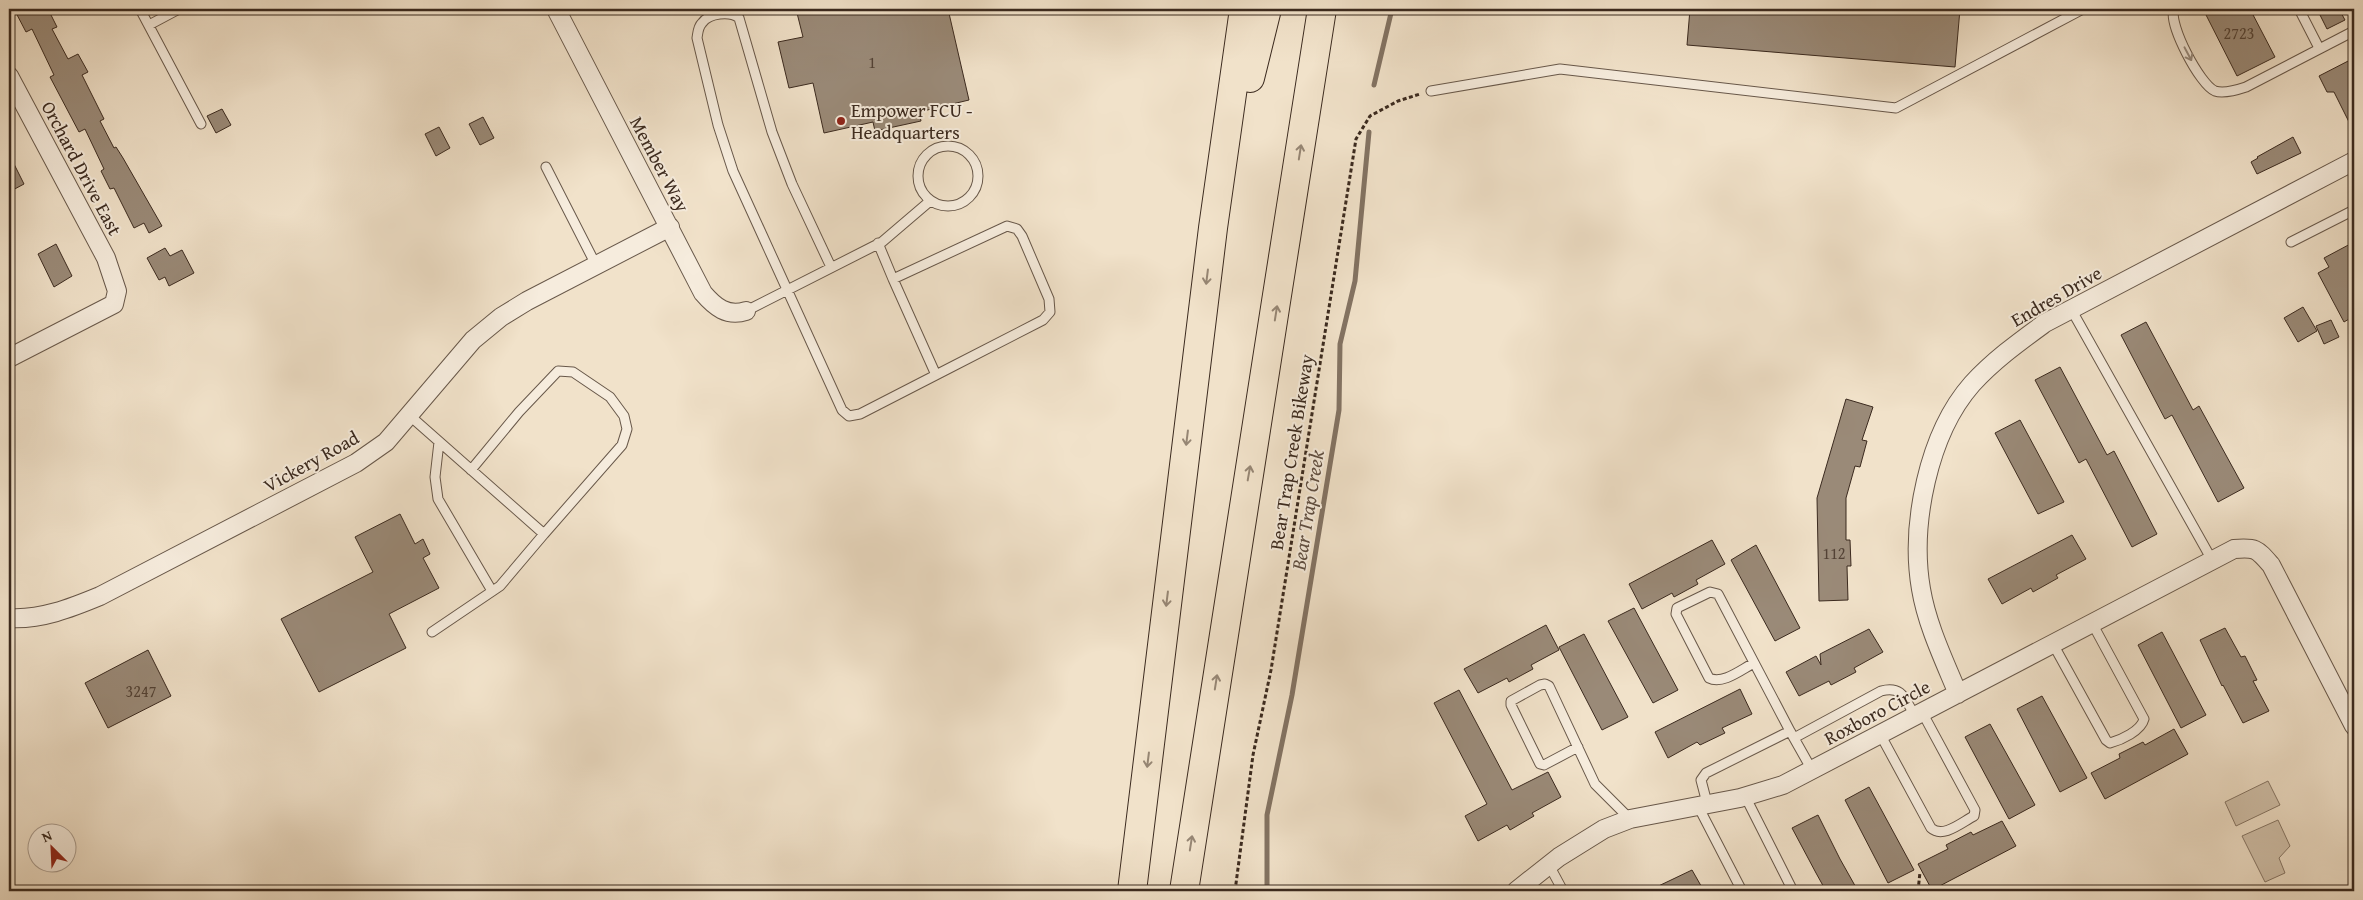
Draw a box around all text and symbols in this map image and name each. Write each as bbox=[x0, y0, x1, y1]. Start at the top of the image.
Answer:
house number: 2723 bbox=[2224, 21, 2254, 45]
one-way arrow bbox=[2184, 46, 2193, 61]
house number: 1 bbox=[868, 50, 876, 74]
street label: Orchard Drive East bbox=[35, 96, 129, 240]
place label: Empower FCU - Headquarters bbox=[851, 96, 973, 146]
street label: Member Way bbox=[623, 111, 697, 217]
marker: Empower FCU - Headquarters bbox=[835, 115, 847, 127]
one-way arrow bbox=[1295, 145, 1305, 161]
street label: Endres Drive bbox=[2005, 259, 2107, 333]
one-way arrow bbox=[1202, 268, 1212, 284]
one-way arrow bbox=[1271, 305, 1281, 321]
street label: Bear Trap Creek Bikeway bbox=[1264, 353, 1318, 551]
street label: Vickery Road bbox=[258, 423, 365, 499]
one-way arrow bbox=[1182, 429, 1192, 445]
water label: Bear Trap Creek bbox=[1286, 448, 1328, 572]
one-way arrow bbox=[1244, 466, 1254, 482]
house number: 112 bbox=[1822, 541, 1846, 565]
one-way arrow bbox=[1162, 591, 1172, 607]
street label: Roxboro Circle bbox=[1819, 672, 1935, 752]
one-way arrow bbox=[1211, 675, 1221, 691]
house number: 3247 bbox=[126, 679, 157, 703]
one-way arrow bbox=[1143, 752, 1153, 768]
north arrow bbox=[28, 822, 78, 872]
text: N bbox=[38, 825, 56, 847]
one-way arrow bbox=[1187, 835, 1197, 851]

